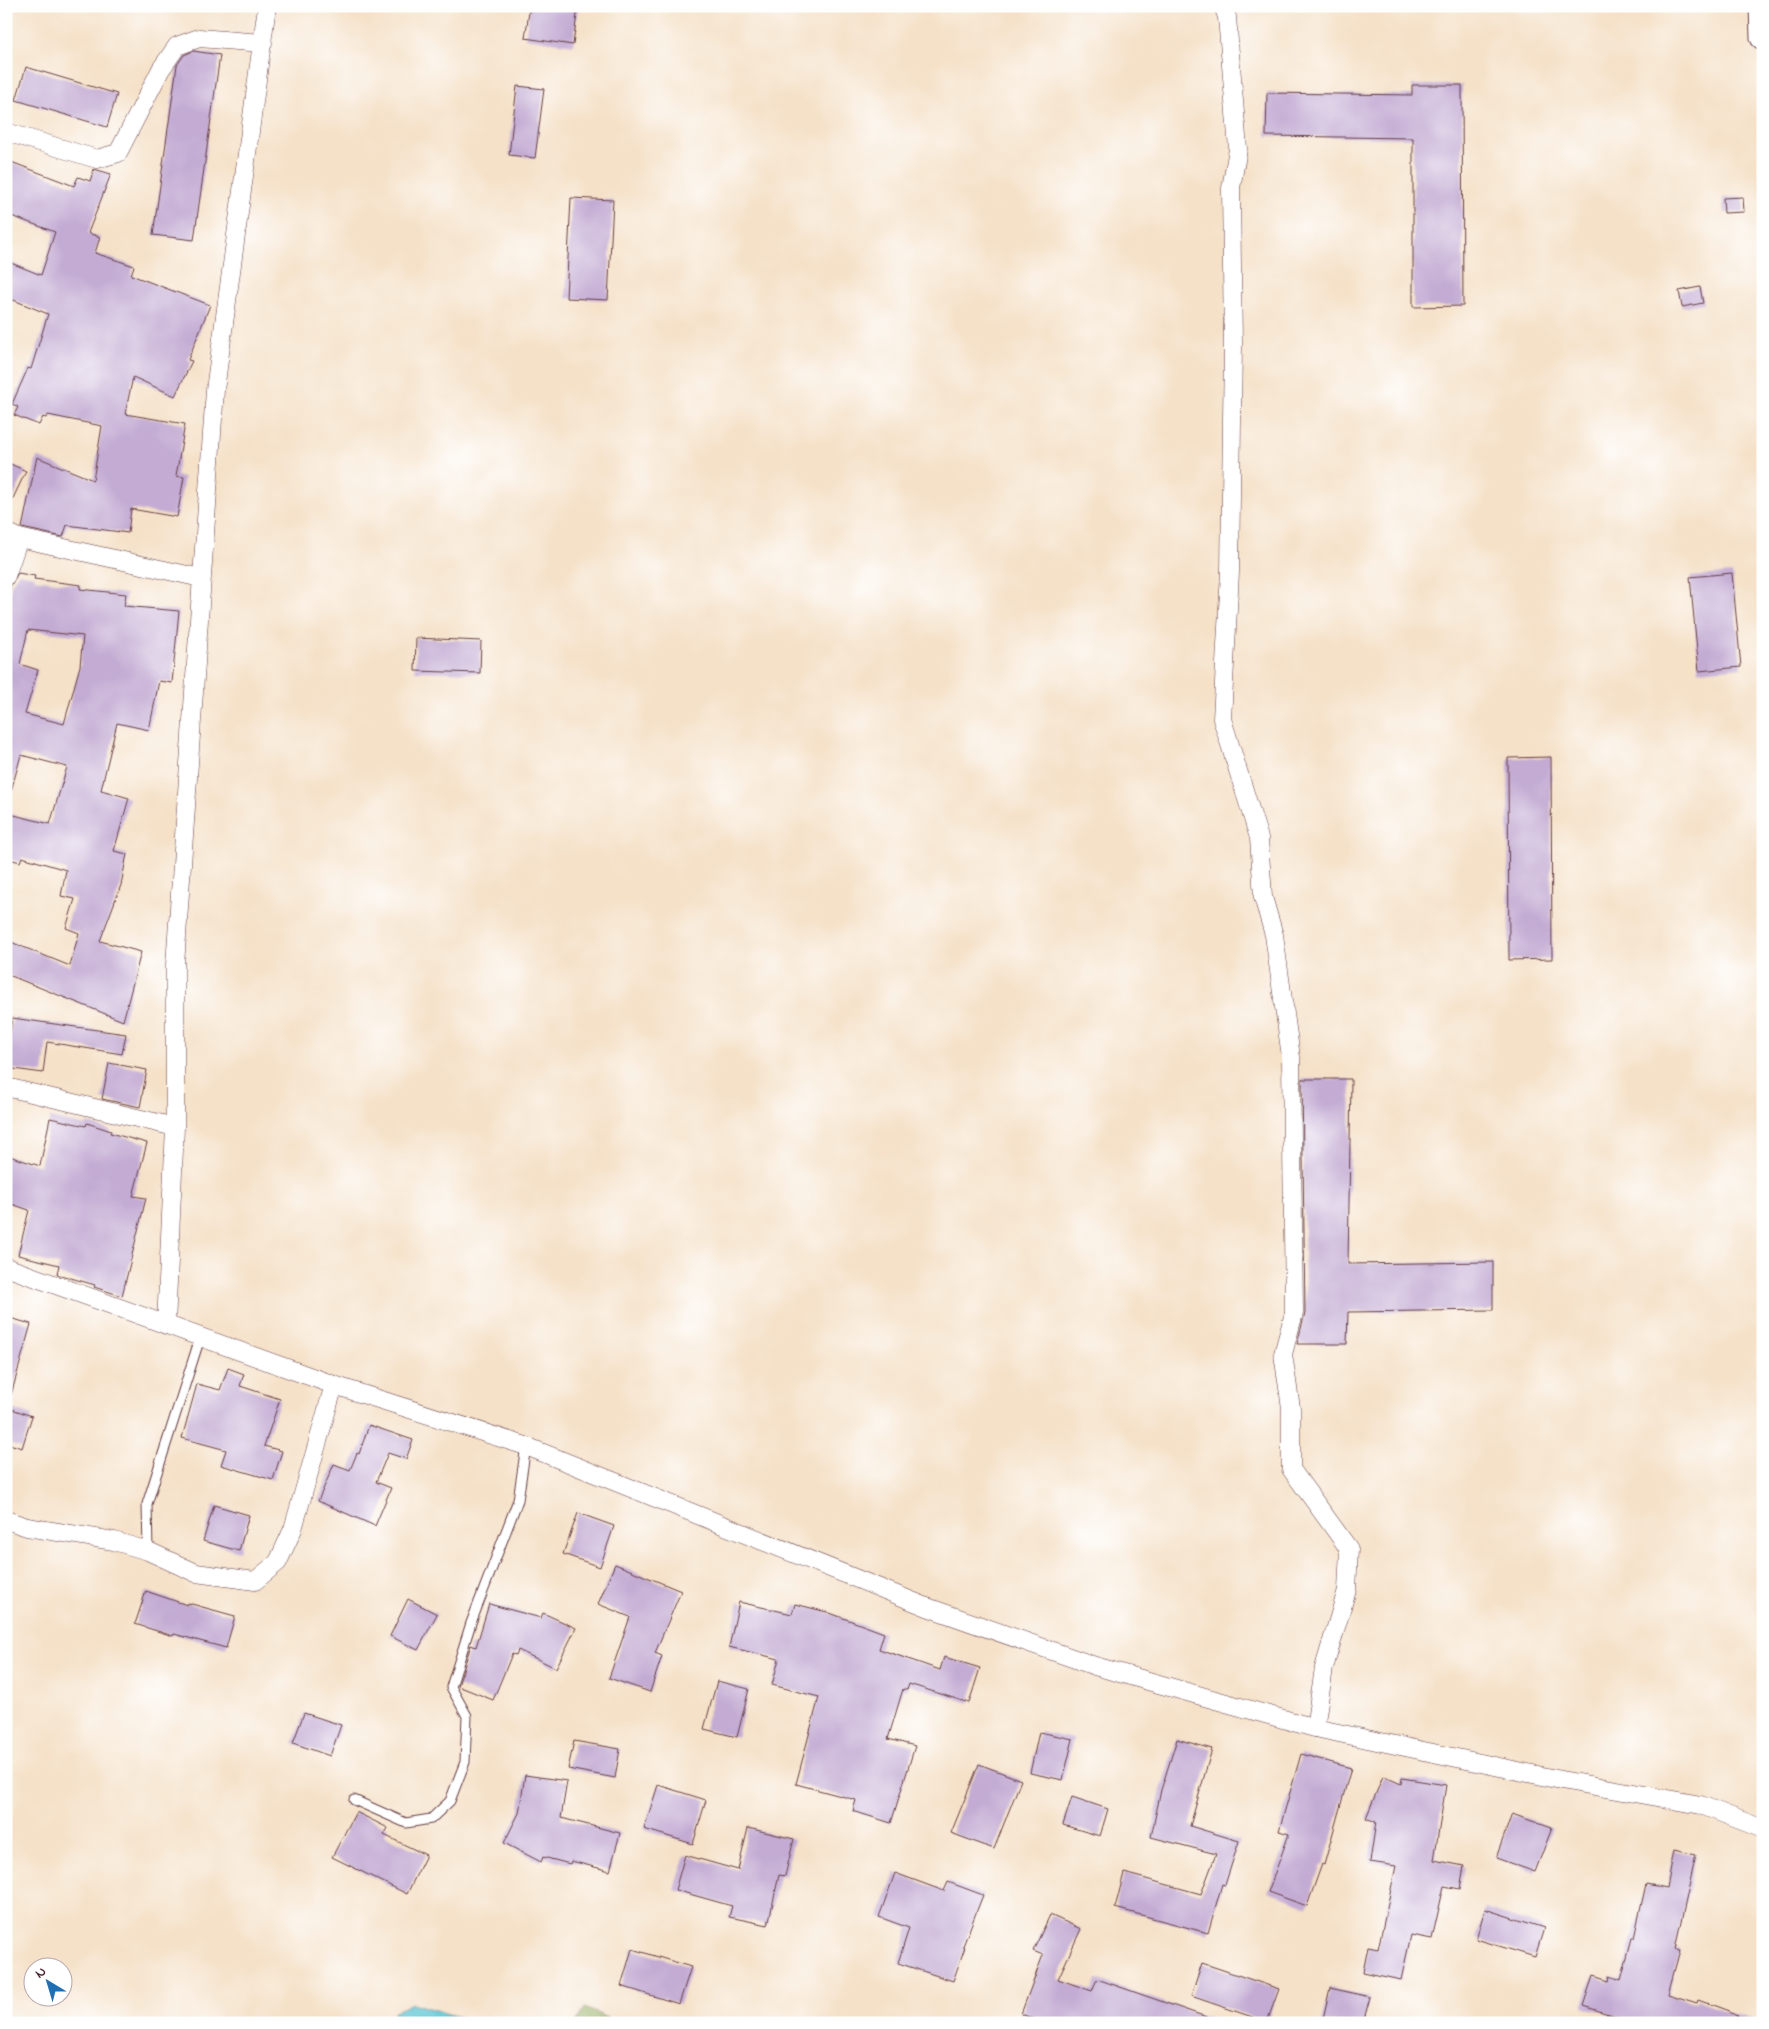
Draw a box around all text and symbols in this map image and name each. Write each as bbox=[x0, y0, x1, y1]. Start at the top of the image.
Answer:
north arrow bbox=[22, 1956, 72, 2006]
text: N bbox=[31, 1962, 51, 1984]

